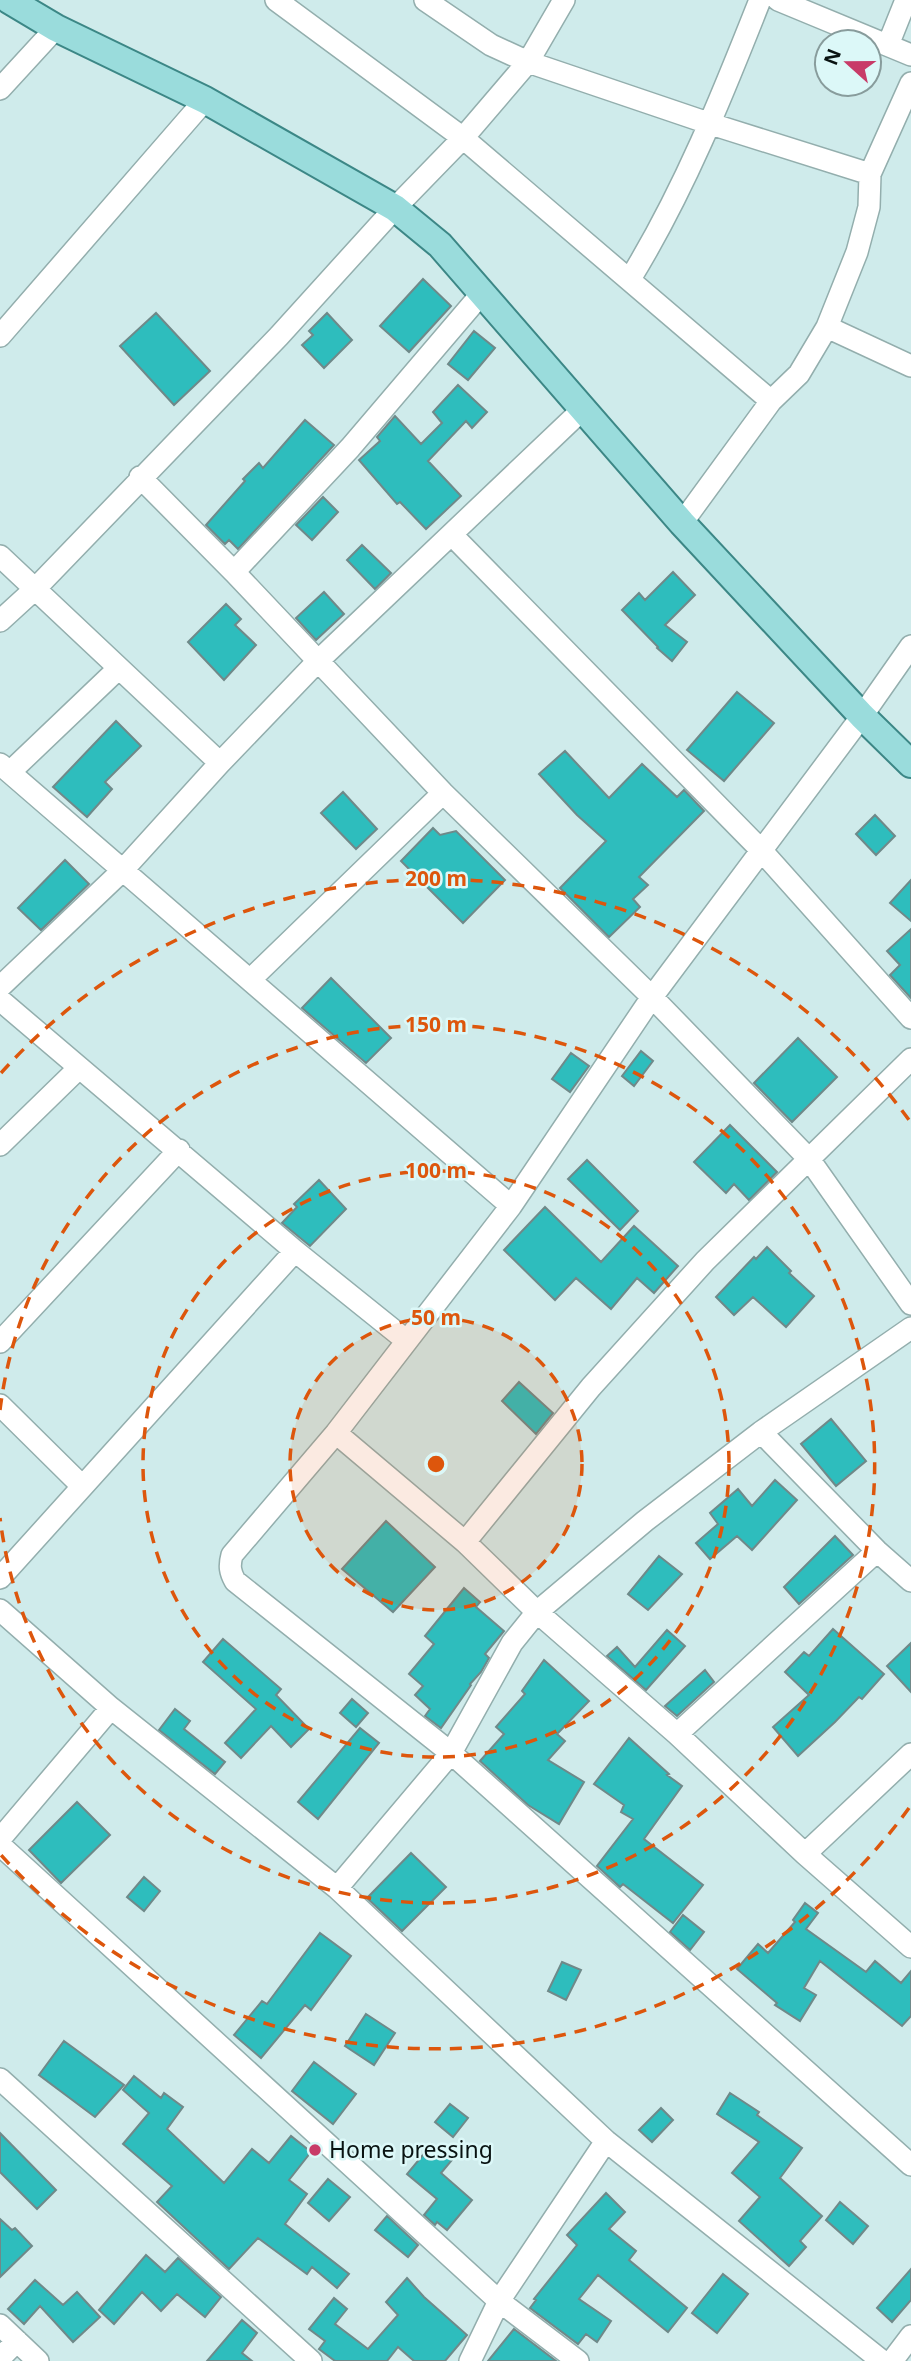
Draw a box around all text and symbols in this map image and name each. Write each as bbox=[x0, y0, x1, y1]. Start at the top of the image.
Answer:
north arrow bbox=[813, 28, 883, 98]
text: N bbox=[817, 45, 847, 69]
text: 200 m bbox=[405, 864, 467, 892]
text: 150 m bbox=[405, 1010, 467, 1038]
text: 100 m bbox=[405, 1156, 467, 1184]
text: 50 m bbox=[411, 1303, 461, 1331]
centre of rings bbox=[424, 1452, 448, 1476]
place label: Home pressing bbox=[329, 2133, 493, 2165]
marker: Home pressing bbox=[307, 2142, 323, 2158]

